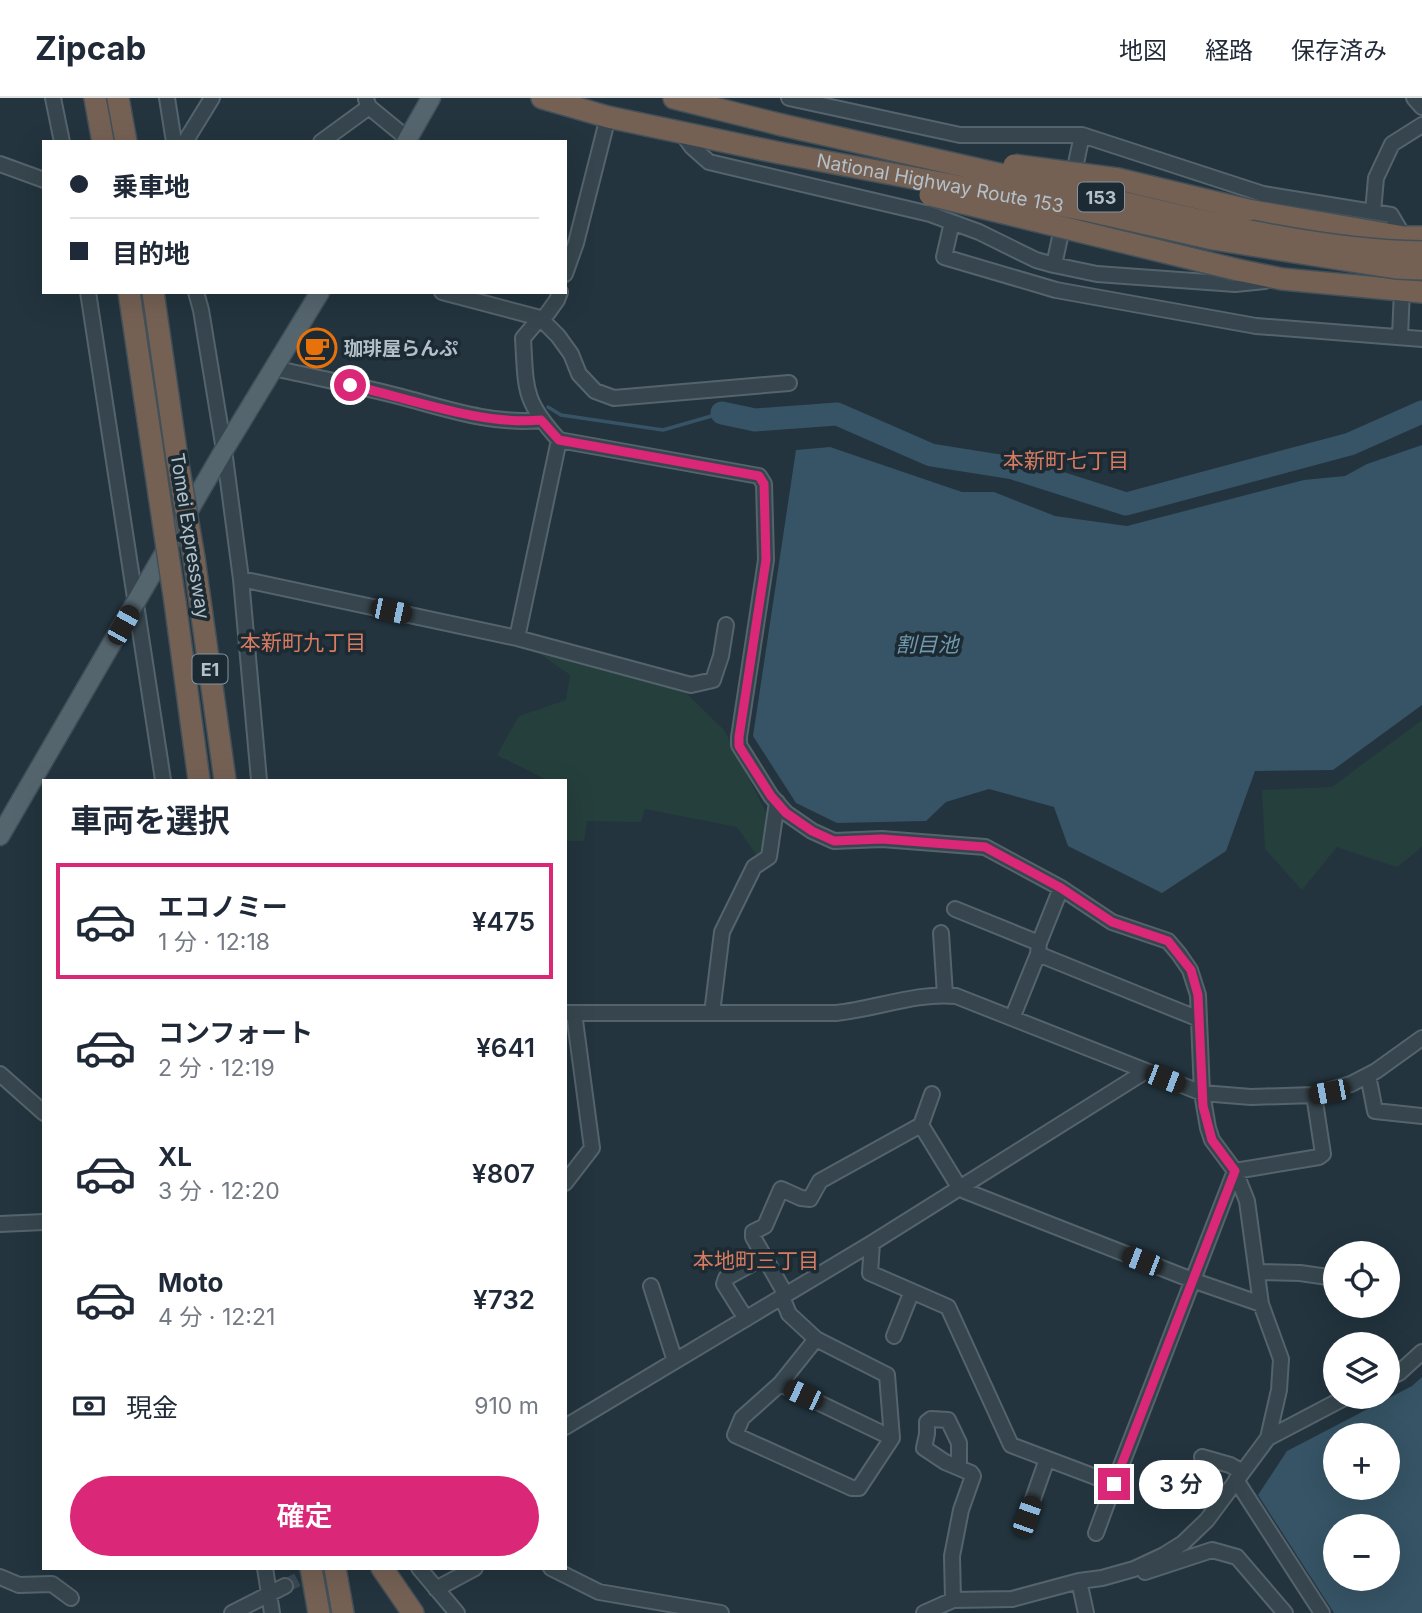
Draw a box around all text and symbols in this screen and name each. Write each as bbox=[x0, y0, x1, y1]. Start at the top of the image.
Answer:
text: Zipcab bbox=[35, 28, 146, 68]
text: 地図 bbox=[1119, 36, 1167, 65]
text: 経路 bbox=[1205, 36, 1253, 65]
text: 保存済み bbox=[1291, 36, 1387, 65]
street label: National Highway Route 153 bbox=[815, 149, 1066, 217]
text: 乗車地 bbox=[112, 171, 190, 202]
road number: 153 bbox=[1078, 182, 1124, 212]
text: 目的地 bbox=[112, 238, 190, 269]
cafe icon: 珈琲屋らんぷ bbox=[296, 327, 338, 369]
place label: 珈琲屋らんぷ bbox=[344, 337, 458, 360]
route start bbox=[334, 369, 366, 401]
district label: 本新町七丁目 bbox=[1003, 448, 1129, 473]
street label: Tomei Expressway bbox=[166, 451, 215, 621]
car bbox=[369, 596, 414, 626]
car bbox=[104, 602, 143, 648]
district label: 本新町九丁目 bbox=[240, 630, 366, 655]
water label: 割目池 bbox=[896, 632, 960, 657]
road number: E1 bbox=[192, 654, 228, 684]
text: 車両を選択 bbox=[70, 801, 230, 840]
icon: car bbox=[74, 890, 137, 953]
text: エコノミー bbox=[158, 891, 288, 922]
text: ¥475 bbox=[472, 906, 535, 937]
text: 1 分 · 12:18 bbox=[158, 928, 270, 956]
icon: car bbox=[74, 1016, 137, 1079]
text: コンフォート bbox=[158, 1017, 313, 1048]
text: ¥641 bbox=[476, 1032, 535, 1063]
text: 2 分 · 12:19 bbox=[158, 1054, 275, 1082]
car bbox=[1142, 1062, 1189, 1096]
car bbox=[1307, 1078, 1352, 1106]
text: XL bbox=[158, 1141, 192, 1172]
icon: car bbox=[74, 1142, 137, 1205]
text: ¥807 bbox=[472, 1158, 535, 1189]
text: 3 分 · 12:20 bbox=[158, 1177, 280, 1205]
map controls bbox=[1323, 1241, 1400, 1591]
button: locate bbox=[1323, 1241, 1400, 1318]
car bbox=[1119, 1244, 1166, 1278]
district label: 本地町三丁目 bbox=[693, 1248, 819, 1273]
text: Moto bbox=[158, 1267, 223, 1298]
icon: car bbox=[74, 1268, 137, 1331]
text: ¥732 bbox=[473, 1284, 535, 1315]
text: 4 分 · 12:21 bbox=[158, 1303, 275, 1331]
button: layers bbox=[1323, 1332, 1400, 1409]
car bbox=[780, 1377, 827, 1413]
icon: cash bbox=[70, 1387, 108, 1425]
text: 現金 bbox=[126, 1392, 178, 1423]
text: 910 m bbox=[474, 1392, 539, 1420]
button: + bbox=[1323, 1423, 1400, 1500]
callout: 3 分 bbox=[1138, 1460, 1222, 1508]
route end bbox=[1098, 1468, 1130, 1500]
text: 3 分 bbox=[1159, 1470, 1203, 1498]
button: 確定 bbox=[70, 1476, 539, 1556]
car bbox=[1011, 1493, 1044, 1539]
button: − bbox=[1323, 1514, 1400, 1591]

